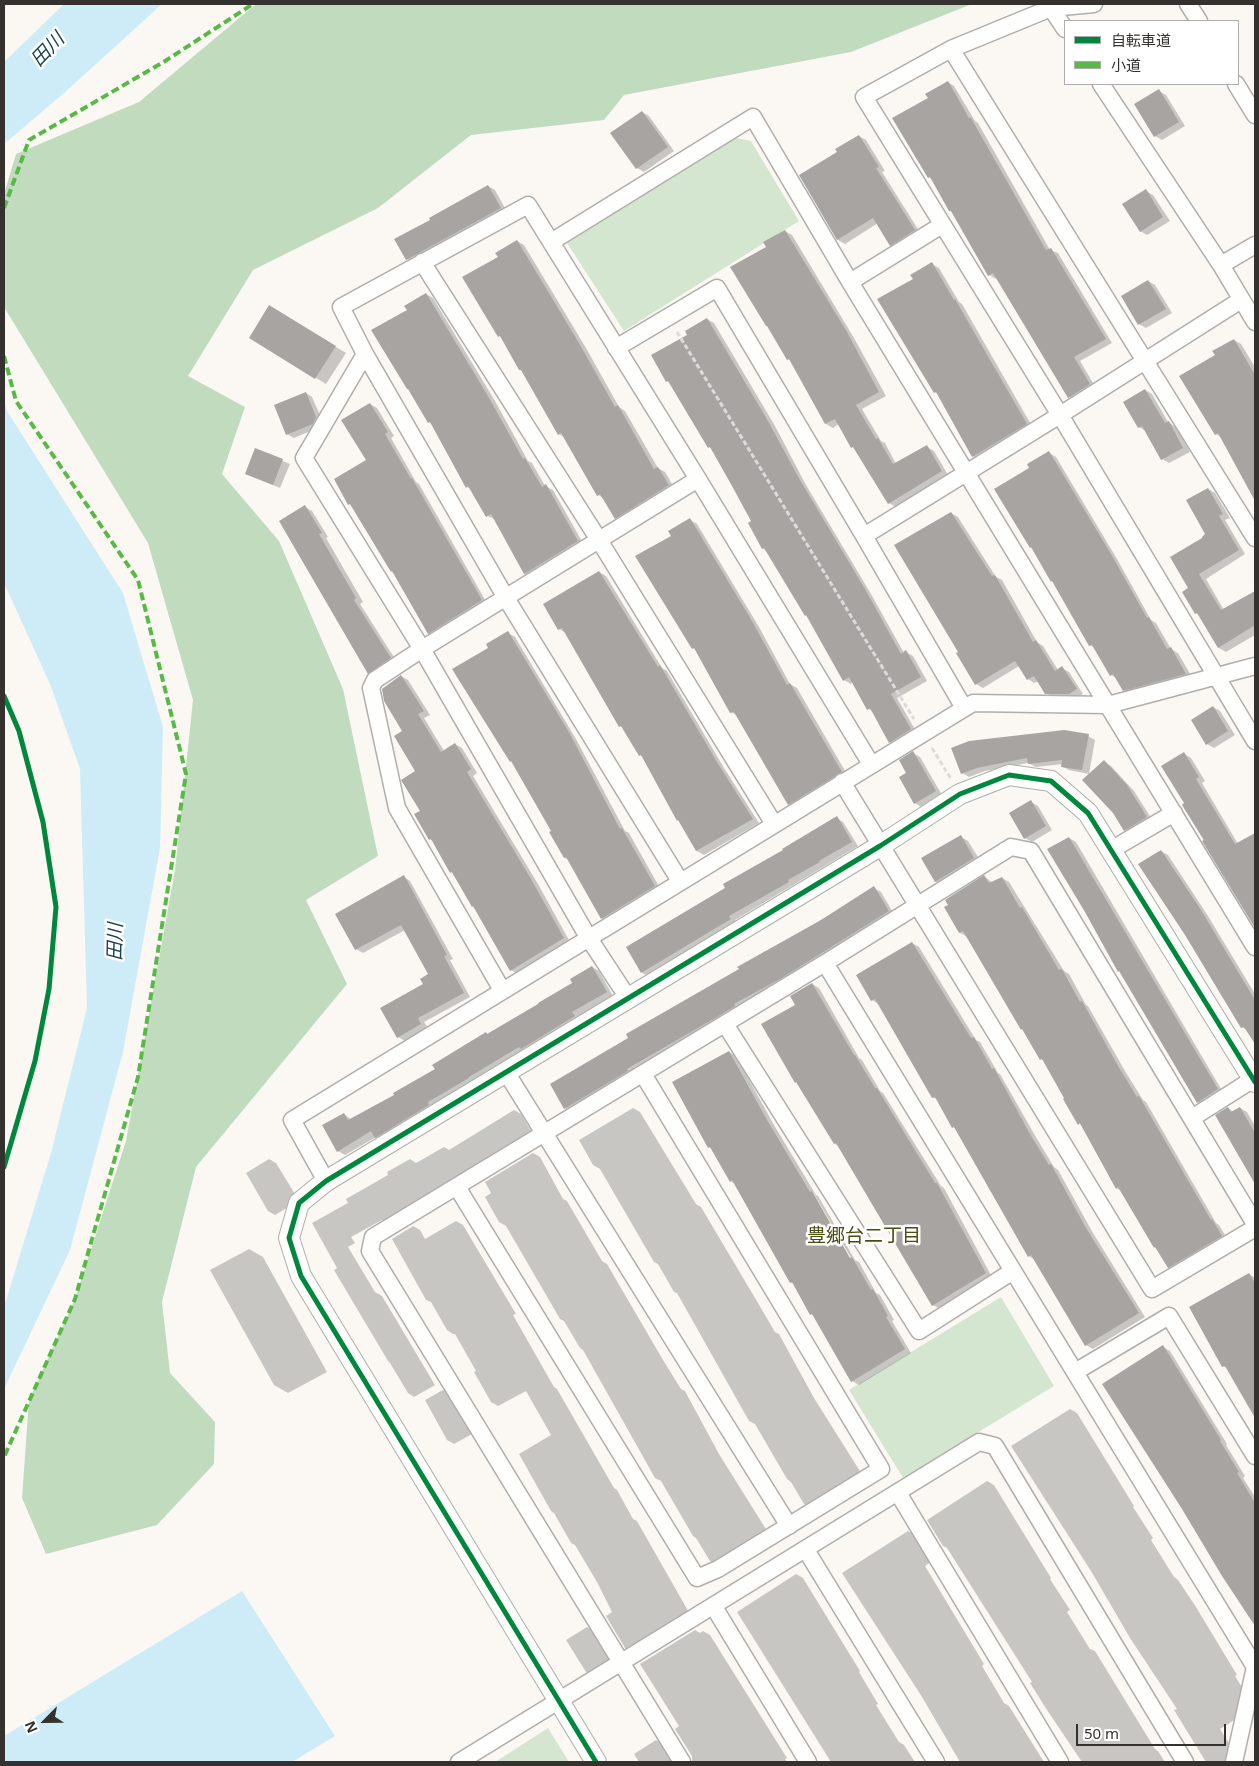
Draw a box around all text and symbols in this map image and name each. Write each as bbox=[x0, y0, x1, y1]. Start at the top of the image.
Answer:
legend bbox=[1064, 20, 1239, 85]
water label: 田川 bbox=[27, 28, 69, 72]
text: 自転車道 bbox=[1111, 30, 1171, 50]
text: 小道 bbox=[1111, 55, 1141, 75]
water label: 田川 bbox=[104, 923, 128, 961]
district label: 豊郷台二丁目 bbox=[807, 1226, 921, 1248]
north arrow bbox=[20, 1696, 70, 1746]
scale bar bbox=[1079, 1714, 1229, 1746]
text: N bbox=[20, 1718, 42, 1736]
text: 50 m bbox=[1084, 1723, 1119, 1743]

